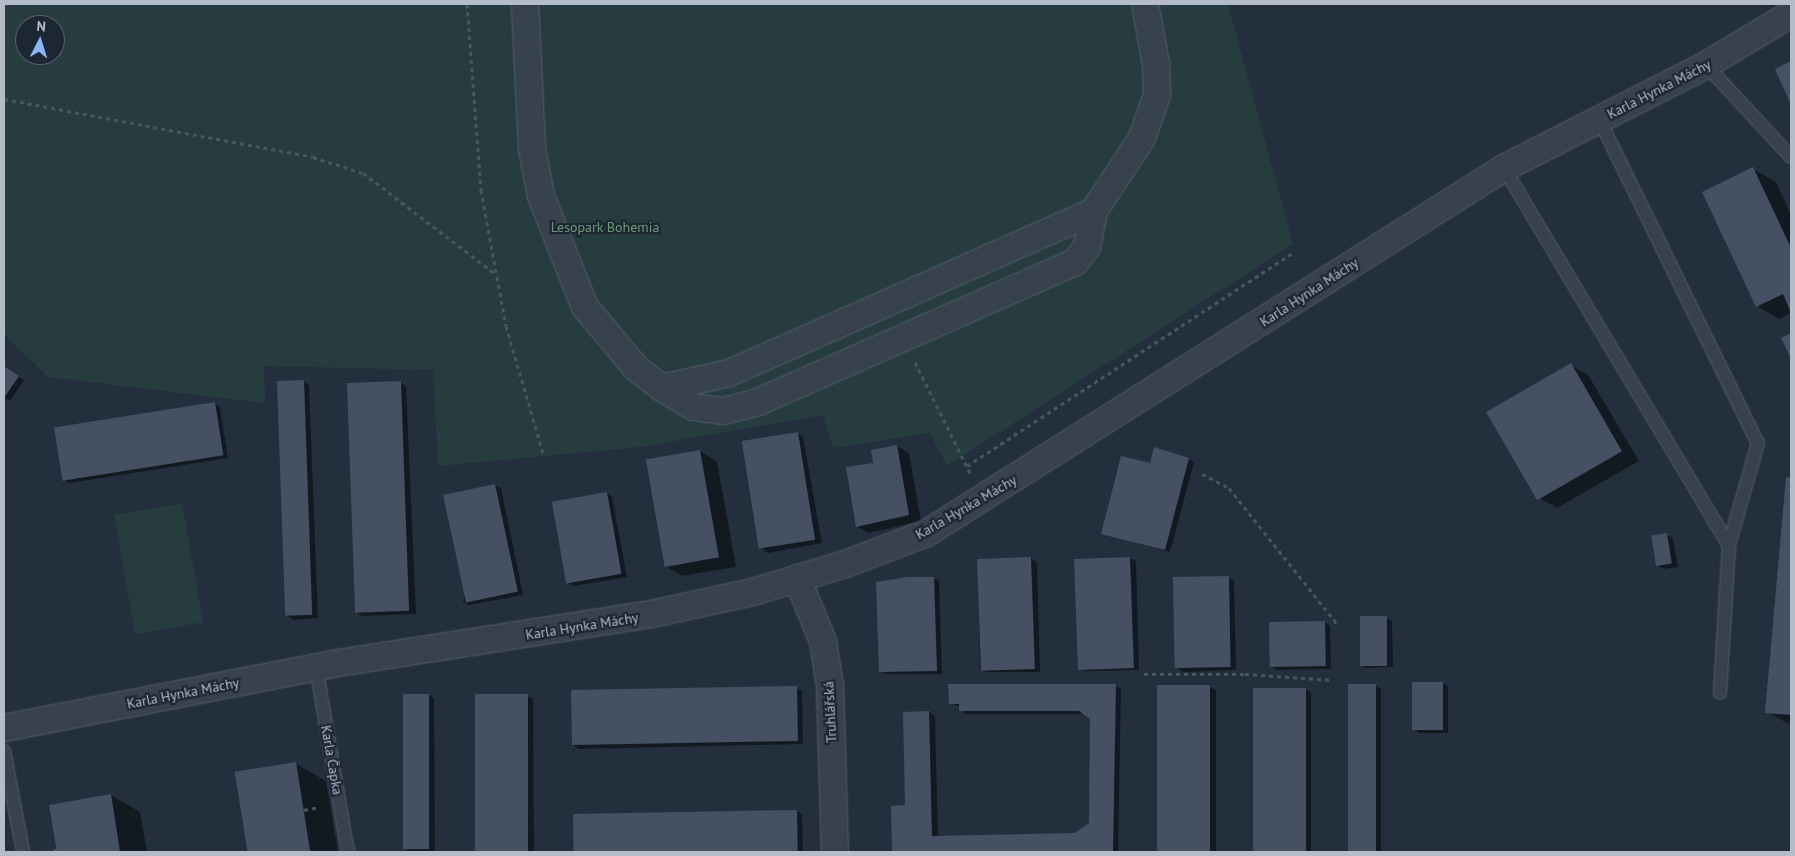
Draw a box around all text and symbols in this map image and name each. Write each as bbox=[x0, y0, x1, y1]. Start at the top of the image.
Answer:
north arrow bbox=[15, 15, 65, 65]
text: N bbox=[36, 17, 47, 35]
street label: Karla Hynka Máchy bbox=[1604, 56, 1714, 122]
park label: Lesopark Bohemia bbox=[550, 219, 660, 235]
street label: Karla Hynka Máchy bbox=[1257, 254, 1361, 330]
street label: Karla Hynka Máchy bbox=[912, 471, 1020, 543]
street label: Karla Hynka Máchy bbox=[524, 609, 640, 643]
street label: Karla Hynka Máchy bbox=[125, 674, 241, 712]
street label: Truhlářská bbox=[820, 681, 840, 743]
street label: Karla Čapka bbox=[318, 724, 346, 796]

